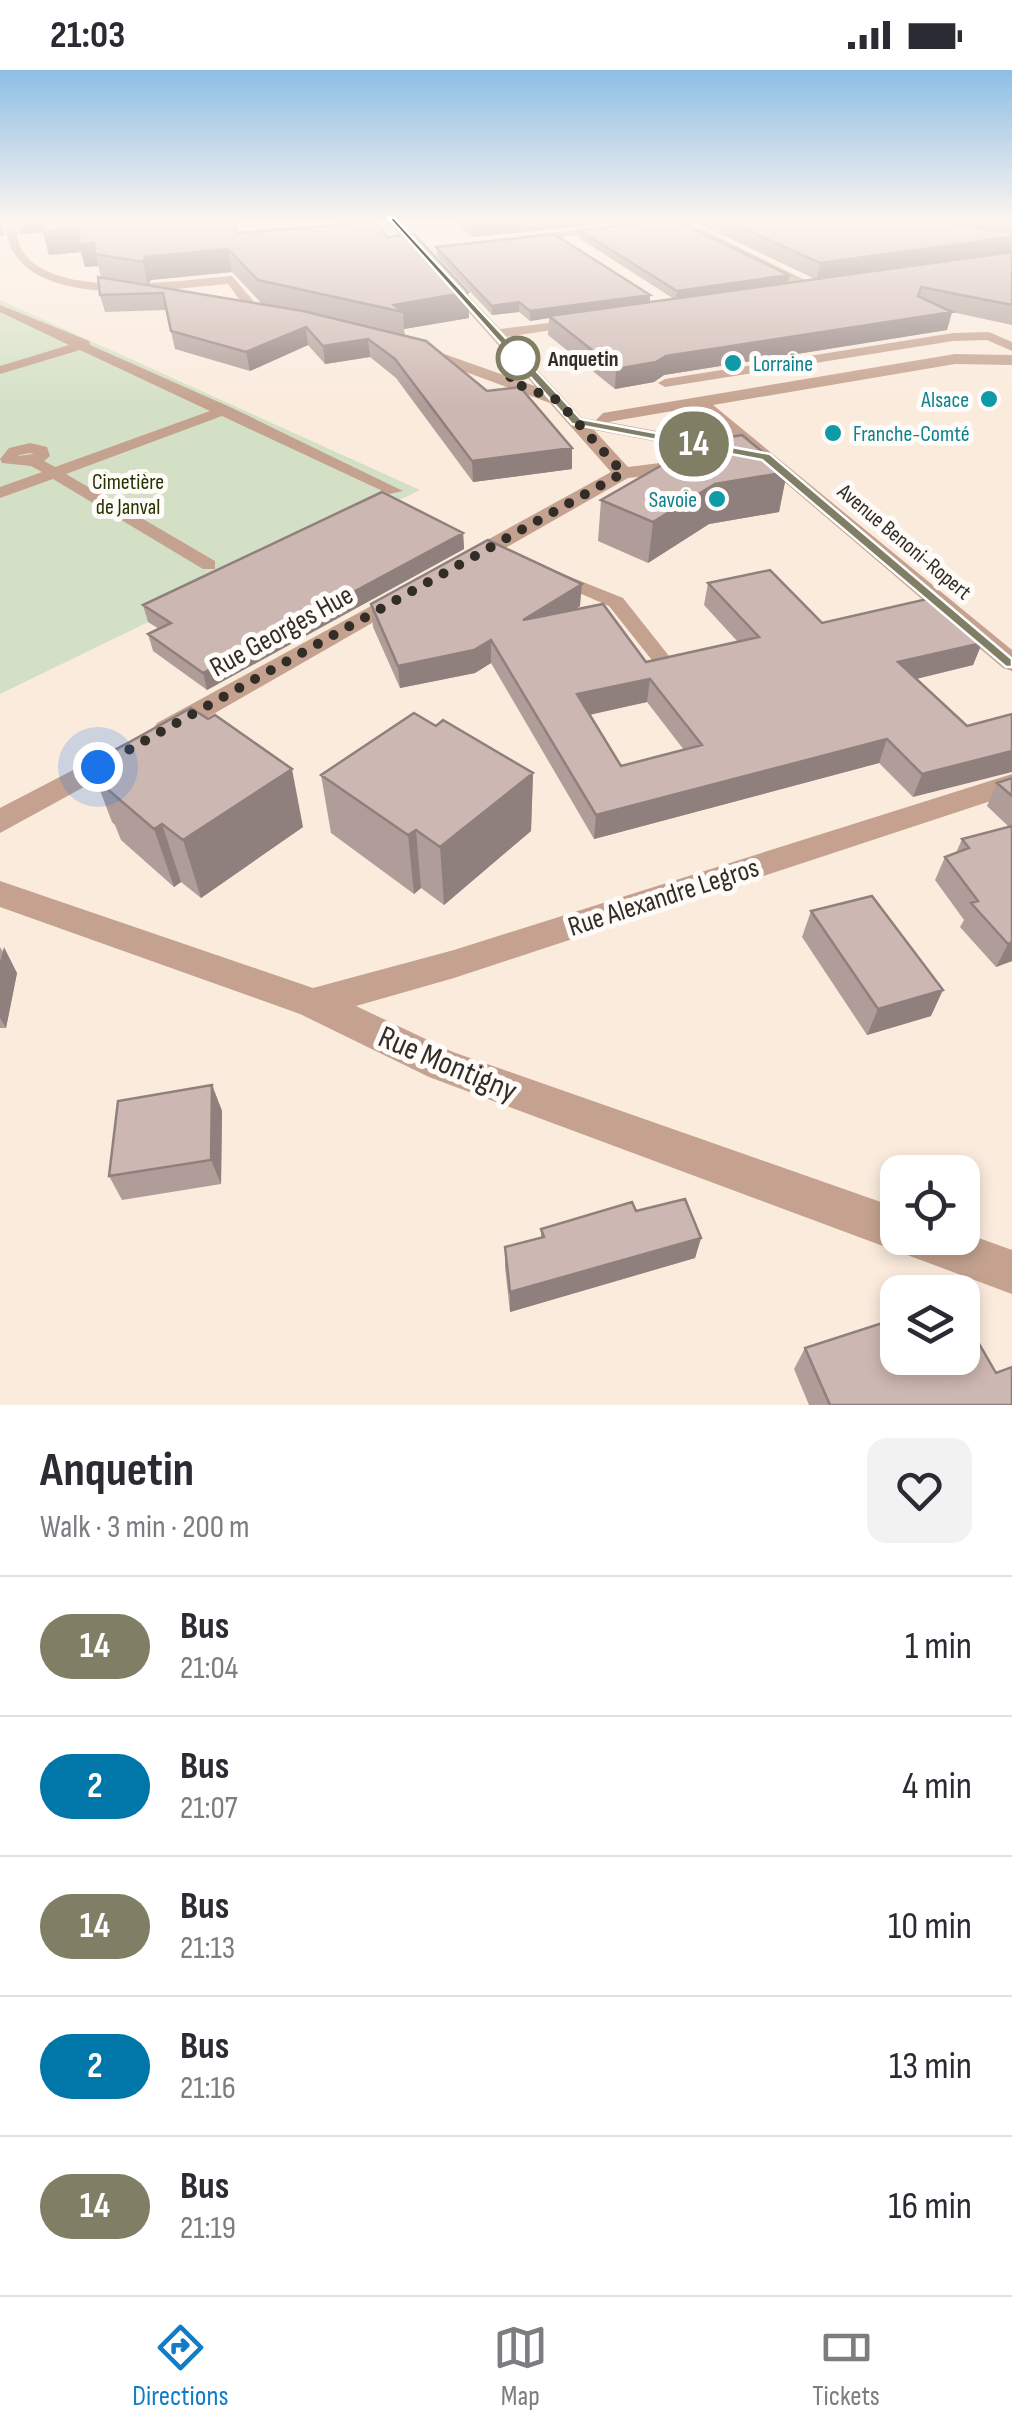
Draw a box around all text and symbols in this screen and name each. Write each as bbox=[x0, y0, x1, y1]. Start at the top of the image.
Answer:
text: 21:03 bbox=[50, 13, 125, 58]
marker: Anquetin bbox=[497, 337, 539, 379]
place label: Anquetin bbox=[547, 346, 619, 373]
place label: Lorraine bbox=[753, 351, 813, 378]
marker: Lorraine bbox=[722, 352, 744, 374]
place label: Alsace bbox=[920, 387, 969, 414]
marker: Alsace bbox=[978, 388, 1000, 410]
line badge: 14 bbox=[649, 412, 739, 476]
place label: Franche-Comté bbox=[853, 421, 970, 448]
marker: Franche-Comté bbox=[822, 422, 844, 444]
text: 14 bbox=[679, 423, 709, 466]
park label: Cimetière de Janval bbox=[92, 469, 164, 521]
street label: Avenue Benoni-Ropert bbox=[831, 478, 977, 606]
place label: Savoie bbox=[649, 487, 697, 514]
marker: Savoie bbox=[706, 488, 728, 510]
street label: Rue Georges Hue bbox=[204, 578, 359, 684]
your location bbox=[73, 742, 123, 792]
street label: Rue Alexandre Legros bbox=[564, 851, 763, 944]
street label: Rue Montigny bbox=[372, 1018, 523, 1111]
map controls bbox=[880, 1155, 980, 1375]
button: locate bbox=[880, 1155, 980, 1255]
button: layers bbox=[880, 1275, 980, 1375]
button: heart bbox=[867, 1438, 972, 1543]
text: Anquetin bbox=[40, 1442, 194, 1499]
text: Walk · 3 min · 200 m bbox=[40, 1508, 250, 1547]
text: Bus bbox=[180, 1604, 229, 1649]
text: 1 min bbox=[905, 1624, 972, 1669]
text: 14 bbox=[80, 1625, 110, 1668]
text: 21:04 bbox=[180, 1649, 238, 1688]
text: Bus bbox=[180, 1744, 229, 1789]
text: 4 min bbox=[902, 1764, 972, 1809]
text: 2 bbox=[87, 1765, 103, 1808]
text: 21:07 bbox=[180, 1789, 238, 1828]
text: Bus bbox=[180, 1884, 229, 1929]
text: 10 min bbox=[888, 1904, 972, 1949]
text: 14 bbox=[80, 1905, 110, 1948]
text: 21:13 bbox=[180, 1929, 235, 1968]
text: Bus bbox=[180, 2024, 229, 2069]
text: 13 min bbox=[889, 2044, 972, 2089]
text: 2 bbox=[87, 2045, 103, 2088]
text: 21:16 bbox=[180, 2069, 236, 2108]
text: Bus bbox=[180, 2164, 229, 2209]
text: 16 min bbox=[888, 2184, 972, 2229]
text: 14 bbox=[80, 2185, 110, 2228]
text: 21:19 bbox=[180, 2209, 236, 2248]
tab: Directions bbox=[132, 2320, 228, 2413]
tab: Map bbox=[493, 2320, 548, 2413]
tab: Tickets bbox=[812, 2320, 880, 2413]

